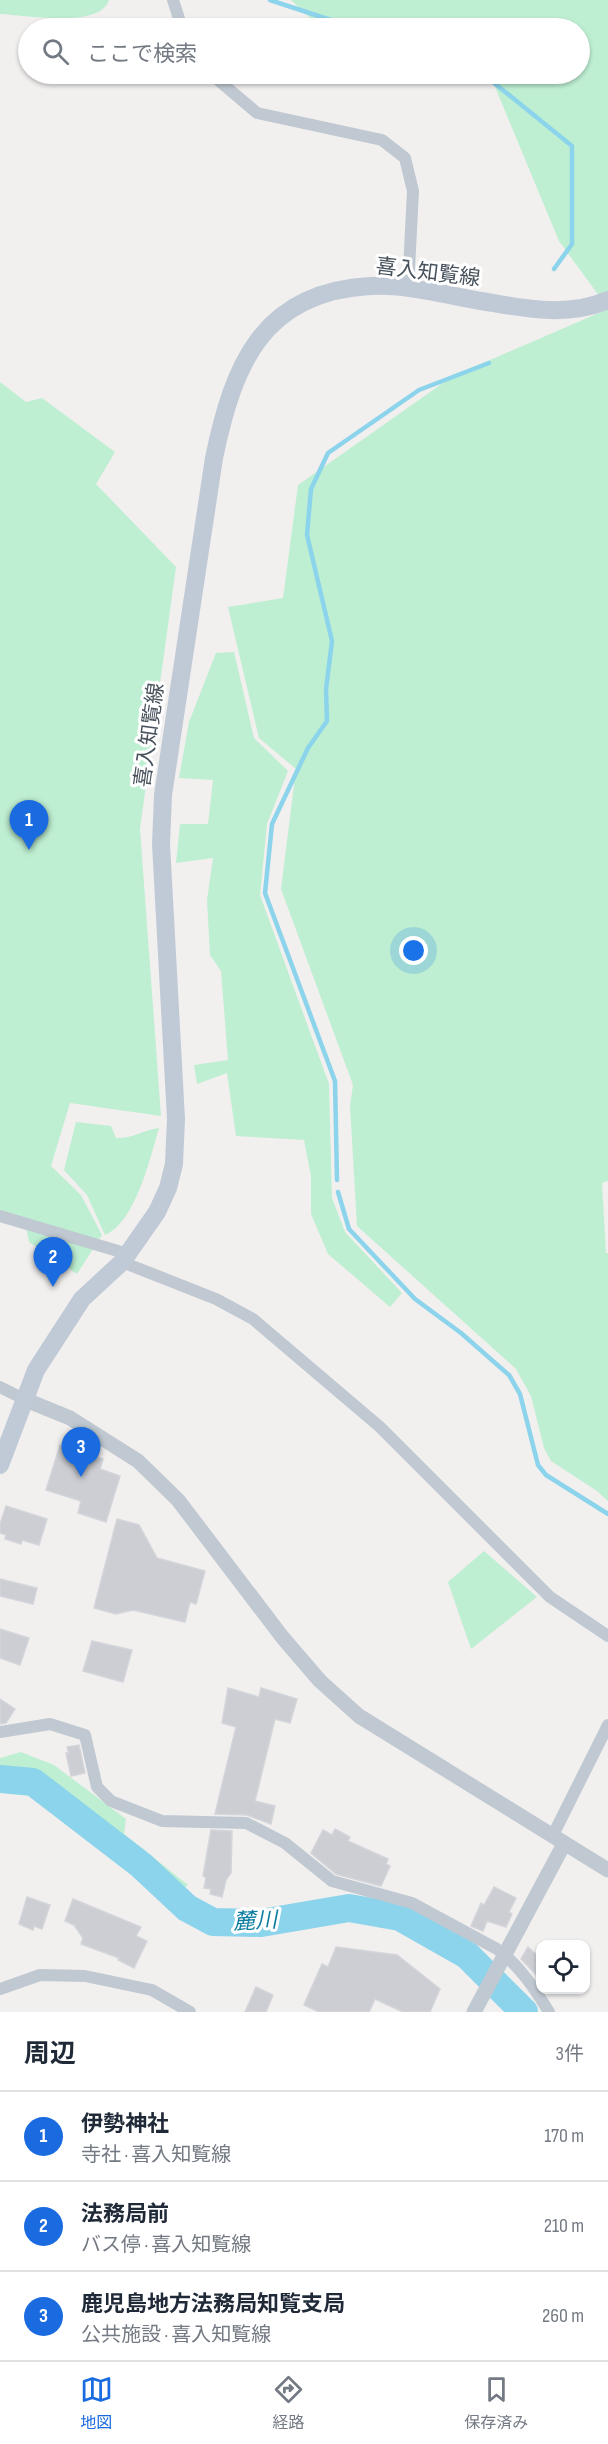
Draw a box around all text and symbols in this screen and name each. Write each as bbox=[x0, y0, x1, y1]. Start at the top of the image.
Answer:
search box bbox=[18, 18, 590, 84]
icon: search bbox=[39, 35, 72, 68]
text: ここで検索 bbox=[87, 41, 197, 68]
street label: 喜入知覧線 bbox=[374, 254, 482, 291]
street label: 喜入知覧線 bbox=[130, 681, 169, 789]
pin: 1 bbox=[9, 800, 48, 850]
your location bbox=[399, 936, 428, 965]
pin: 2 bbox=[34, 1238, 72, 1287]
pin: 3 bbox=[62, 1428, 100, 1477]
water label: 麓川 bbox=[232, 1907, 280, 1936]
map controls bbox=[536, 1940, 590, 1994]
button: locate bbox=[536, 1940, 590, 1994]
text: 周辺 bbox=[24, 2039, 76, 2070]
text: 3件 bbox=[556, 2042, 584, 2066]
text: 伊勢神社 bbox=[81, 2111, 169, 2138]
text: 1 bbox=[40, 2124, 47, 2148]
text: 170 m bbox=[544, 2124, 584, 2148]
text: 寺社 · 喜入知覧線 bbox=[81, 2143, 231, 2167]
text: 法務局前 bbox=[81, 2201, 169, 2228]
text: 2 bbox=[39, 2214, 48, 2238]
text: 210 m bbox=[544, 2214, 584, 2238]
text: バス停 · 喜入知覧線 bbox=[81, 2233, 251, 2257]
text: 鹿児島地方法務局知覧支局 bbox=[81, 2291, 345, 2318]
text: 3 bbox=[39, 2304, 48, 2328]
text: 260 m bbox=[542, 2304, 584, 2328]
text: 公共施設 · 喜入知覧線 bbox=[81, 2323, 271, 2347]
tab: 地図 bbox=[80, 2373, 113, 2433]
tab: 経路 bbox=[272, 2373, 305, 2433]
tab: 保存済み bbox=[464, 2373, 528, 2433]

